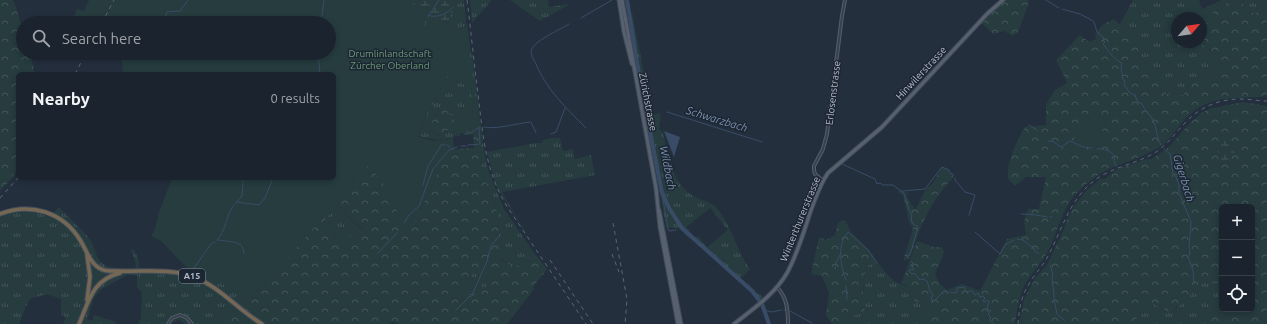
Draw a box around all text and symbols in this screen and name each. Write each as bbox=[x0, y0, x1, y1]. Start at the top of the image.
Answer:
north arrow bbox=[1171, 12, 1207, 48]
search box bbox=[16, 16, 336, 60]
icon: search bbox=[30, 27, 52, 49]
text: Search here bbox=[62, 30, 141, 47]
street label: Hinwilerstrasse bbox=[894, 44, 948, 102]
park label: Drumlinlandschaft Zürcher Oberland bbox=[349, 48, 432, 71]
street label: Erlosenstrasse bbox=[824, 60, 842, 126]
street label: Zürichstrasse bbox=[637, 72, 659, 132]
text: Nearby bbox=[32, 89, 90, 108]
text: 0 results bbox=[270, 91, 320, 105]
water label: Schwarzbach bbox=[684, 104, 749, 134]
water label: Wildbach bbox=[658, 145, 678, 191]
water label: Gigerbach bbox=[1171, 153, 1197, 203]
street label: Winterthurerstrasse bbox=[778, 175, 822, 263]
map controls bbox=[1219, 204, 1255, 312]
button: + bbox=[1219, 204, 1255, 240]
button: − bbox=[1219, 240, 1255, 276]
road number: A15 bbox=[179, 269, 205, 283]
button: locate bbox=[1219, 276, 1255, 312]

